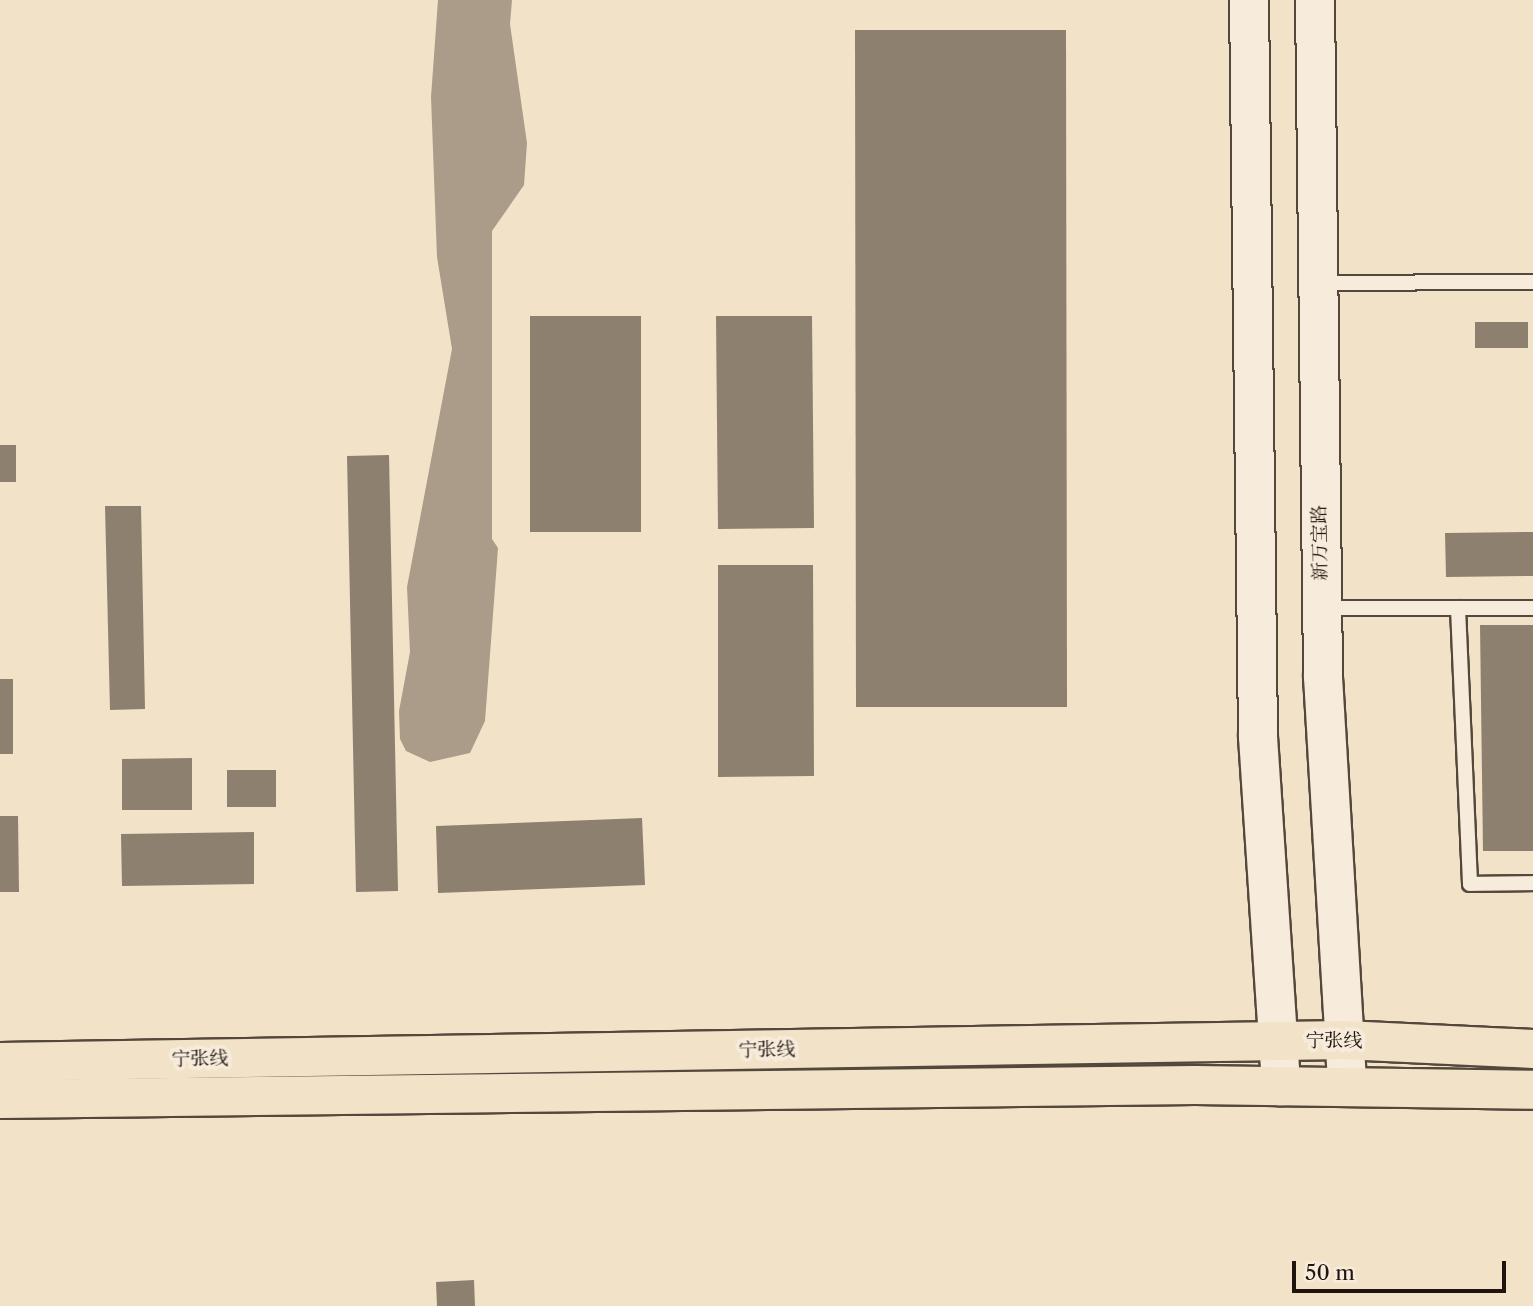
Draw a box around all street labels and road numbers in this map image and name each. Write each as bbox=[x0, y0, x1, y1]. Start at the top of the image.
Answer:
street label: 新万宝路 bbox=[1308, 505, 1332, 581]
street label: 宁张线 bbox=[1306, 1030, 1362, 1052]
street label: 宁张线 bbox=[738, 1038, 796, 1062]
street label: 宁张线 bbox=[171, 1047, 229, 1071]

